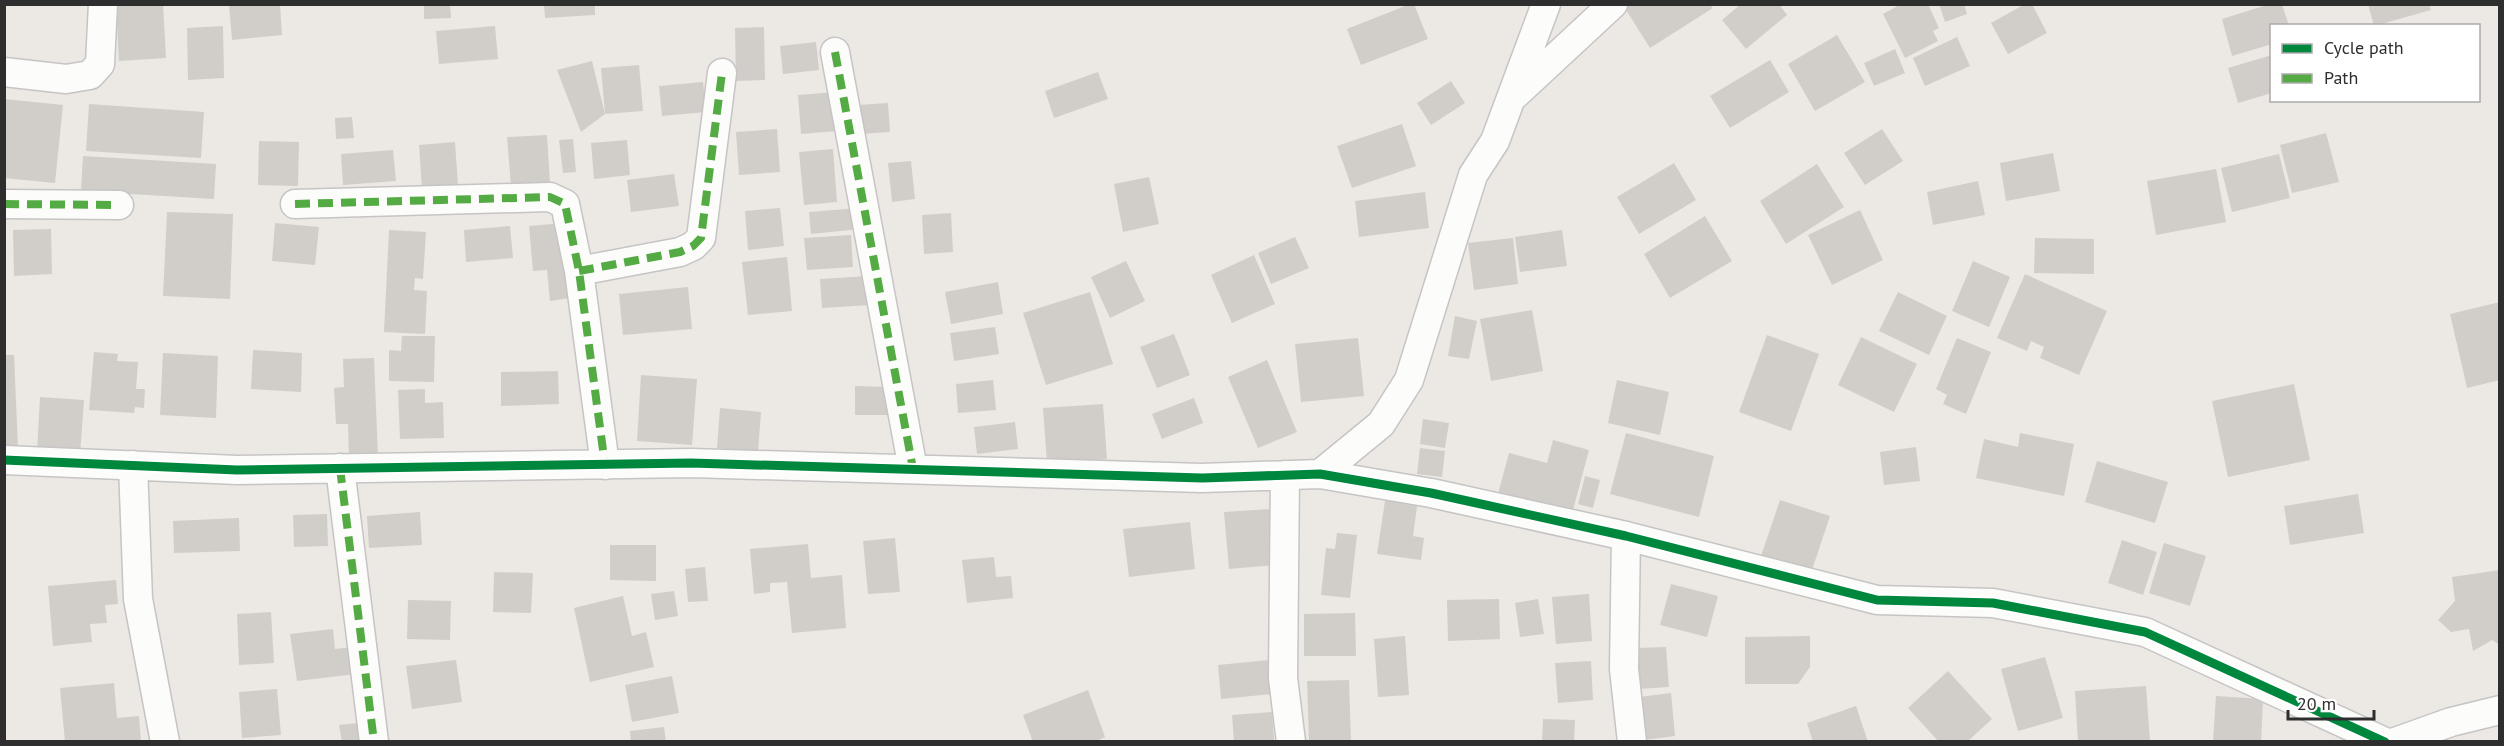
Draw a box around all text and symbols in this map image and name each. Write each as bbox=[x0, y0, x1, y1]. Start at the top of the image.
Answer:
legend bbox=[2270, 24, 2480, 102]
text: Cycle path bbox=[2324, 36, 2404, 59]
text: Path bbox=[2324, 66, 2358, 89]
scale bar bbox=[2288, 683, 2374, 721]
text: 20 m bbox=[2297, 692, 2336, 715]

